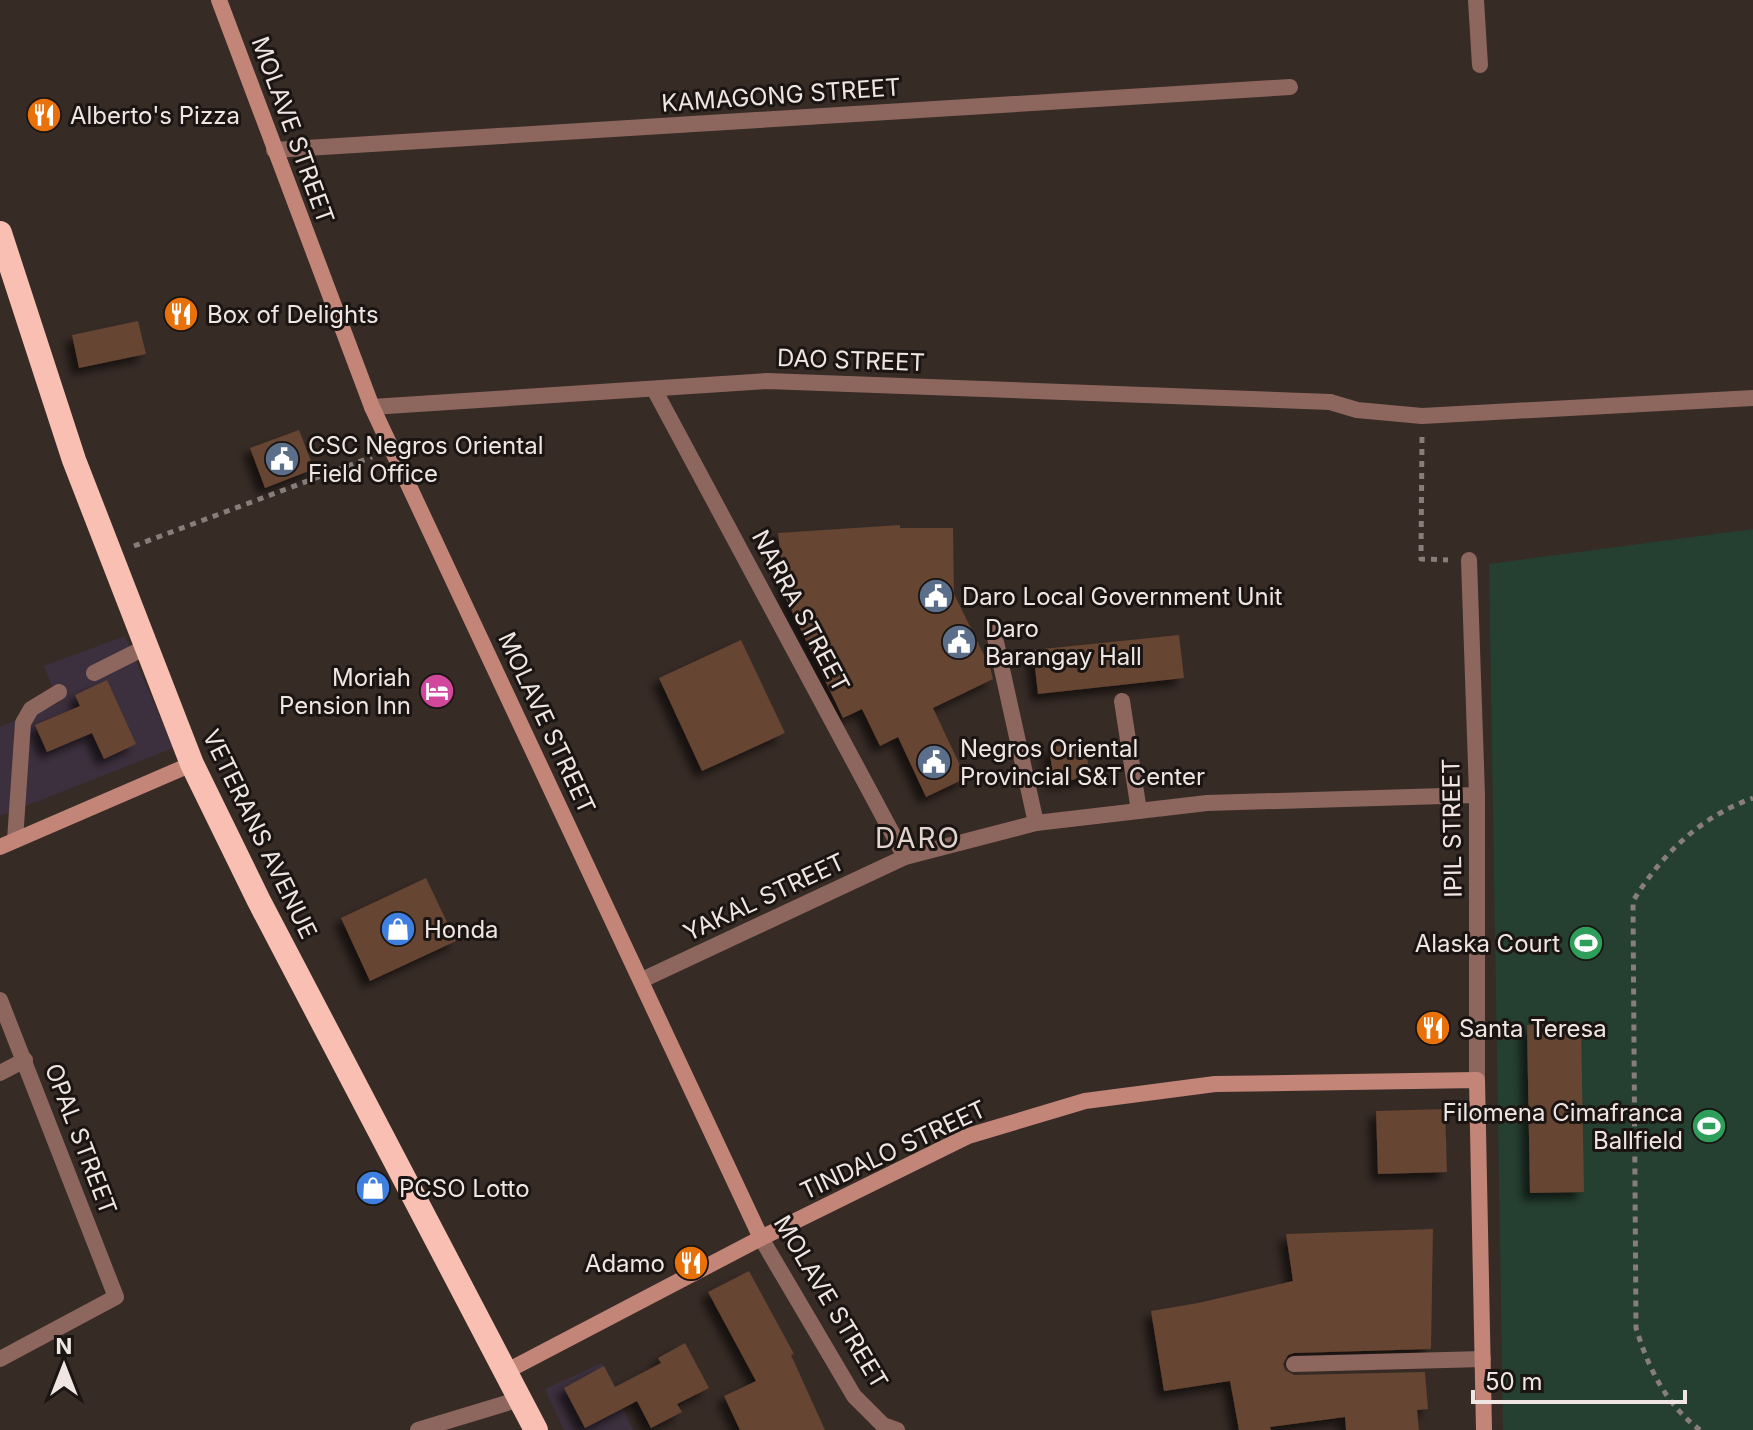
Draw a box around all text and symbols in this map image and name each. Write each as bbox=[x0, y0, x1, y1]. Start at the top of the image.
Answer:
street label: MOLAVE STREET bbox=[246, 33, 340, 227]
street label: KAMAGONG STREET bbox=[660, 72, 902, 118]
restaurant icon: Alberto's Pizza bbox=[25, 96, 63, 134]
place label: Alberto's Pizza bbox=[70, 101, 240, 130]
restaurant icon: Box of Delights bbox=[162, 295, 200, 333]
place label: Box of Delights bbox=[207, 300, 379, 329]
street label: DAO STREET bbox=[777, 343, 925, 377]
place label: CSC Negros Oriental Field Office bbox=[308, 431, 543, 488]
public building icon: CSC Negros Oriental Field Office bbox=[263, 440, 301, 478]
street label: NARRA STREET bbox=[746, 525, 856, 697]
public building icon: Daro Local Government Unit bbox=[917, 577, 955, 615]
place label: Daro Local Government Unit bbox=[962, 582, 1283, 611]
place label: Daro Barangay Hall bbox=[985, 614, 1142, 671]
public building icon: Daro Barangay Hall bbox=[940, 623, 978, 661]
street label: MOLAVE STREET bbox=[492, 628, 602, 818]
place label: Moriah Pension Inn bbox=[279, 663, 411, 720]
hotel icon: Moriah Pension Inn bbox=[418, 672, 456, 710]
street label: VETERANS AVENUE bbox=[197, 725, 323, 943]
place label: Negros Oriental Provincial S&T Center bbox=[960, 734, 1205, 791]
public building icon: Negros Oriental Provincial S&T Center bbox=[915, 743, 953, 781]
street label: IPIL STREET bbox=[1436, 758, 1468, 898]
district label: DARO bbox=[875, 821, 961, 855]
street label: YAKAL STREET bbox=[679, 847, 849, 947]
shop icon: Honda bbox=[379, 910, 417, 948]
place label: Honda bbox=[424, 915, 499, 944]
sports icon: Alaska Court bbox=[1567, 924, 1605, 962]
place label: Alaska Court bbox=[1415, 929, 1560, 958]
restaurant icon: Santa Teresa bbox=[1414, 1009, 1452, 1047]
place label: Santa Teresa bbox=[1459, 1014, 1607, 1043]
street label: OPAL STREET bbox=[39, 1059, 123, 1219]
street label: TINDALO STREET bbox=[795, 1094, 991, 1206]
place label: Filomena Cimafranca Ballfield bbox=[1443, 1098, 1683, 1155]
sports icon: Filomena Cimafranca Ballfield bbox=[1690, 1107, 1728, 1145]
shop icon: PCSO Lotto bbox=[354, 1169, 392, 1207]
place label: PCSO Lotto bbox=[399, 1174, 530, 1203]
street label: MOLAVE STREET bbox=[768, 1210, 894, 1394]
restaurant icon: Adamo bbox=[672, 1244, 710, 1282]
place label: Adamo bbox=[585, 1249, 665, 1278]
north arrow bbox=[24, 1326, 104, 1406]
text: N bbox=[56, 1333, 72, 1359]
scale bar bbox=[1473, 1354, 1685, 1404]
text: 50 m bbox=[1485, 1367, 1543, 1396]

